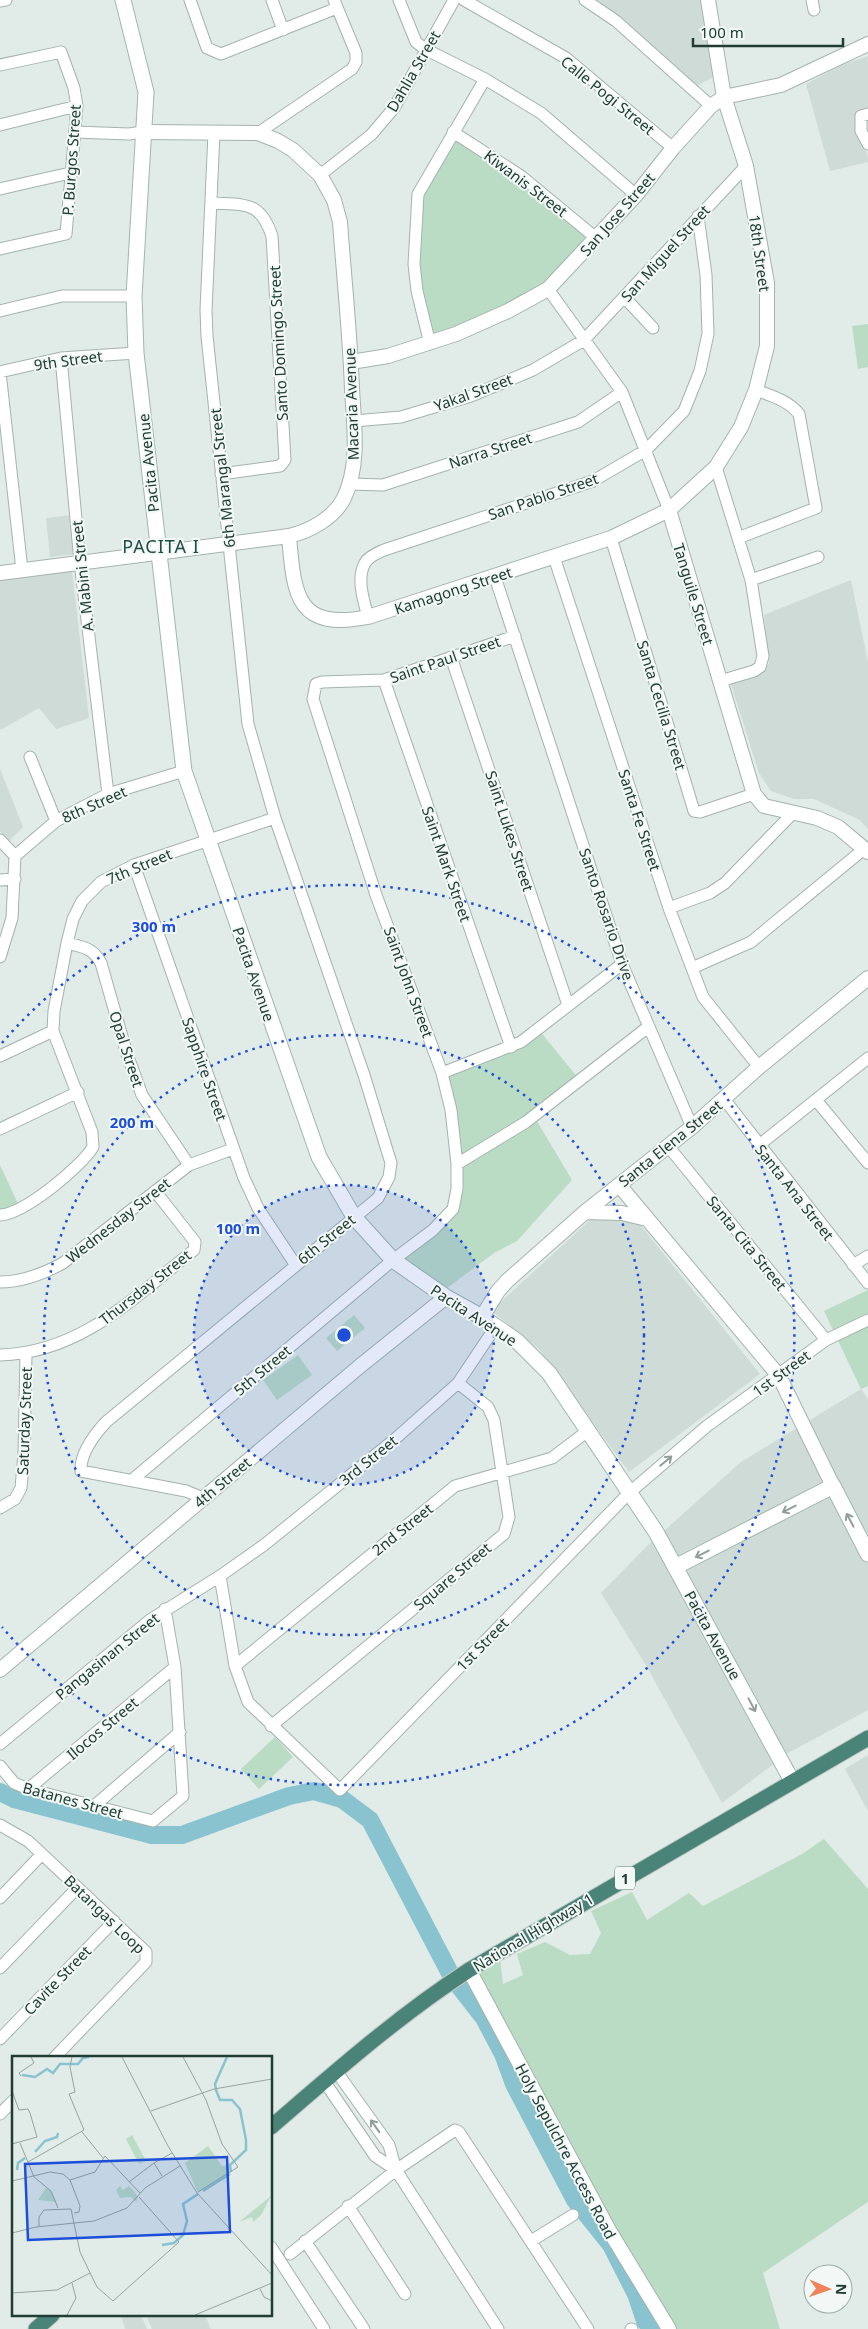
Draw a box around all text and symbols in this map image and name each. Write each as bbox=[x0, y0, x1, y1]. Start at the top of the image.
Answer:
scale bar bbox=[693, 15, 843, 47]
text: 100 m bbox=[700, 22, 744, 42]
street label: Dahlia Street bbox=[382, 26, 445, 115]
street label: Calle Pogi Street bbox=[557, 51, 659, 139]
street label: P. Burgos Street bbox=[57, 103, 85, 216]
street label: Kiwanis Street bbox=[480, 145, 572, 221]
street label: San Jose Street bbox=[575, 168, 659, 260]
street label: San Miguel Street bbox=[616, 200, 714, 306]
street label: 18th Street bbox=[745, 213, 775, 293]
street label: Santo Domingo Street bbox=[264, 264, 292, 421]
street label: 9th Street bbox=[32, 345, 104, 375]
street label: Macaria Avenue bbox=[339, 347, 363, 461]
street label: Yakal Street bbox=[431, 368, 516, 415]
street label: 6th Marangal Street bbox=[205, 407, 239, 549]
street label: Pacita Avenue bbox=[133, 413, 163, 513]
street label: Narra Street bbox=[446, 427, 535, 473]
street label: San Pablo Street bbox=[485, 468, 601, 524]
street label: A. Mabini Street bbox=[66, 519, 98, 633]
district label: PACITA I bbox=[122, 534, 200, 558]
street label: Tanguile Street bbox=[669, 541, 719, 648]
street label: Kamagong Street bbox=[392, 561, 515, 618]
street label: Saint Paul Street bbox=[387, 631, 503, 687]
street label: Santa Cecilia Street bbox=[633, 638, 691, 773]
street label: Santa Fe Street bbox=[614, 767, 666, 874]
street label: Saint Lukes Street bbox=[481, 768, 539, 894]
street label: 8th Street bbox=[58, 781, 130, 827]
street label: Saint Mark Street bbox=[418, 803, 476, 925]
street label: 7th Street bbox=[103, 843, 175, 889]
street label: Santo Rosario Drive bbox=[575, 845, 639, 983]
text: 300 m bbox=[132, 916, 176, 936]
street label: Pacita Avenue bbox=[228, 924, 280, 1024]
street label: Saint John Street bbox=[380, 924, 439, 1041]
street label: Opal Street bbox=[105, 1008, 149, 1090]
street label: Sapphire Street bbox=[178, 1015, 232, 1124]
street label: Santa Elena Street bbox=[614, 1095, 726, 1191]
text: 200 m bbox=[110, 1112, 154, 1132]
street label: Santa Ana Street bbox=[751, 1140, 839, 1245]
street label: Wednesday Street bbox=[62, 1173, 175, 1267]
street label: Santa Cita Street bbox=[703, 1191, 792, 1295]
street label: 6th Street bbox=[293, 1209, 360, 1268]
text: 100 m bbox=[216, 1218, 260, 1238]
street label: Thursday Street bbox=[95, 1244, 195, 1329]
street label: Pacita Avenue bbox=[427, 1280, 521, 1350]
centre of rings bbox=[335, 1326, 353, 1344]
street label: 5th Street bbox=[229, 1340, 295, 1400]
street label: 1st Street bbox=[748, 1345, 814, 1401]
street label: Saturday Street bbox=[12, 1366, 36, 1475]
street label: 3rd Street bbox=[335, 1430, 402, 1490]
street label: 4th Street bbox=[189, 1452, 255, 1512]
one-way arrow bbox=[659, 1455, 672, 1467]
street label: 2nd Street bbox=[367, 1498, 437, 1560]
one-way arrow bbox=[782, 1504, 797, 1514]
one-way arrow bbox=[845, 1513, 854, 1528]
street label: Square Street bbox=[409, 1537, 495, 1614]
one-way arrow bbox=[695, 1550, 710, 1559]
street label: Pacita Avenue bbox=[680, 1587, 746, 1683]
street label: Pangasinan Street bbox=[51, 1608, 164, 1704]
street label: 1st Street bbox=[452, 1613, 513, 1675]
street label: Ilocos Street bbox=[62, 1692, 142, 1764]
one-way arrow bbox=[747, 1698, 757, 1713]
street label: Batanes Street bbox=[21, 1777, 126, 1823]
road number: 1 bbox=[615, 1866, 635, 1890]
street label: Batangas Loop bbox=[60, 1870, 150, 1958]
street label: National Highway 1 bbox=[469, 1888, 597, 1976]
street label: Cavite Street bbox=[19, 1941, 96, 2019]
inset map bbox=[12, 2056, 272, 2316]
street label: Holy Sepulchre Access Road bbox=[511, 2060, 621, 2242]
one-way arrow bbox=[370, 2119, 380, 2133]
north arrow bbox=[803, 2264, 853, 2314]
text: N bbox=[832, 2283, 851, 2295]

